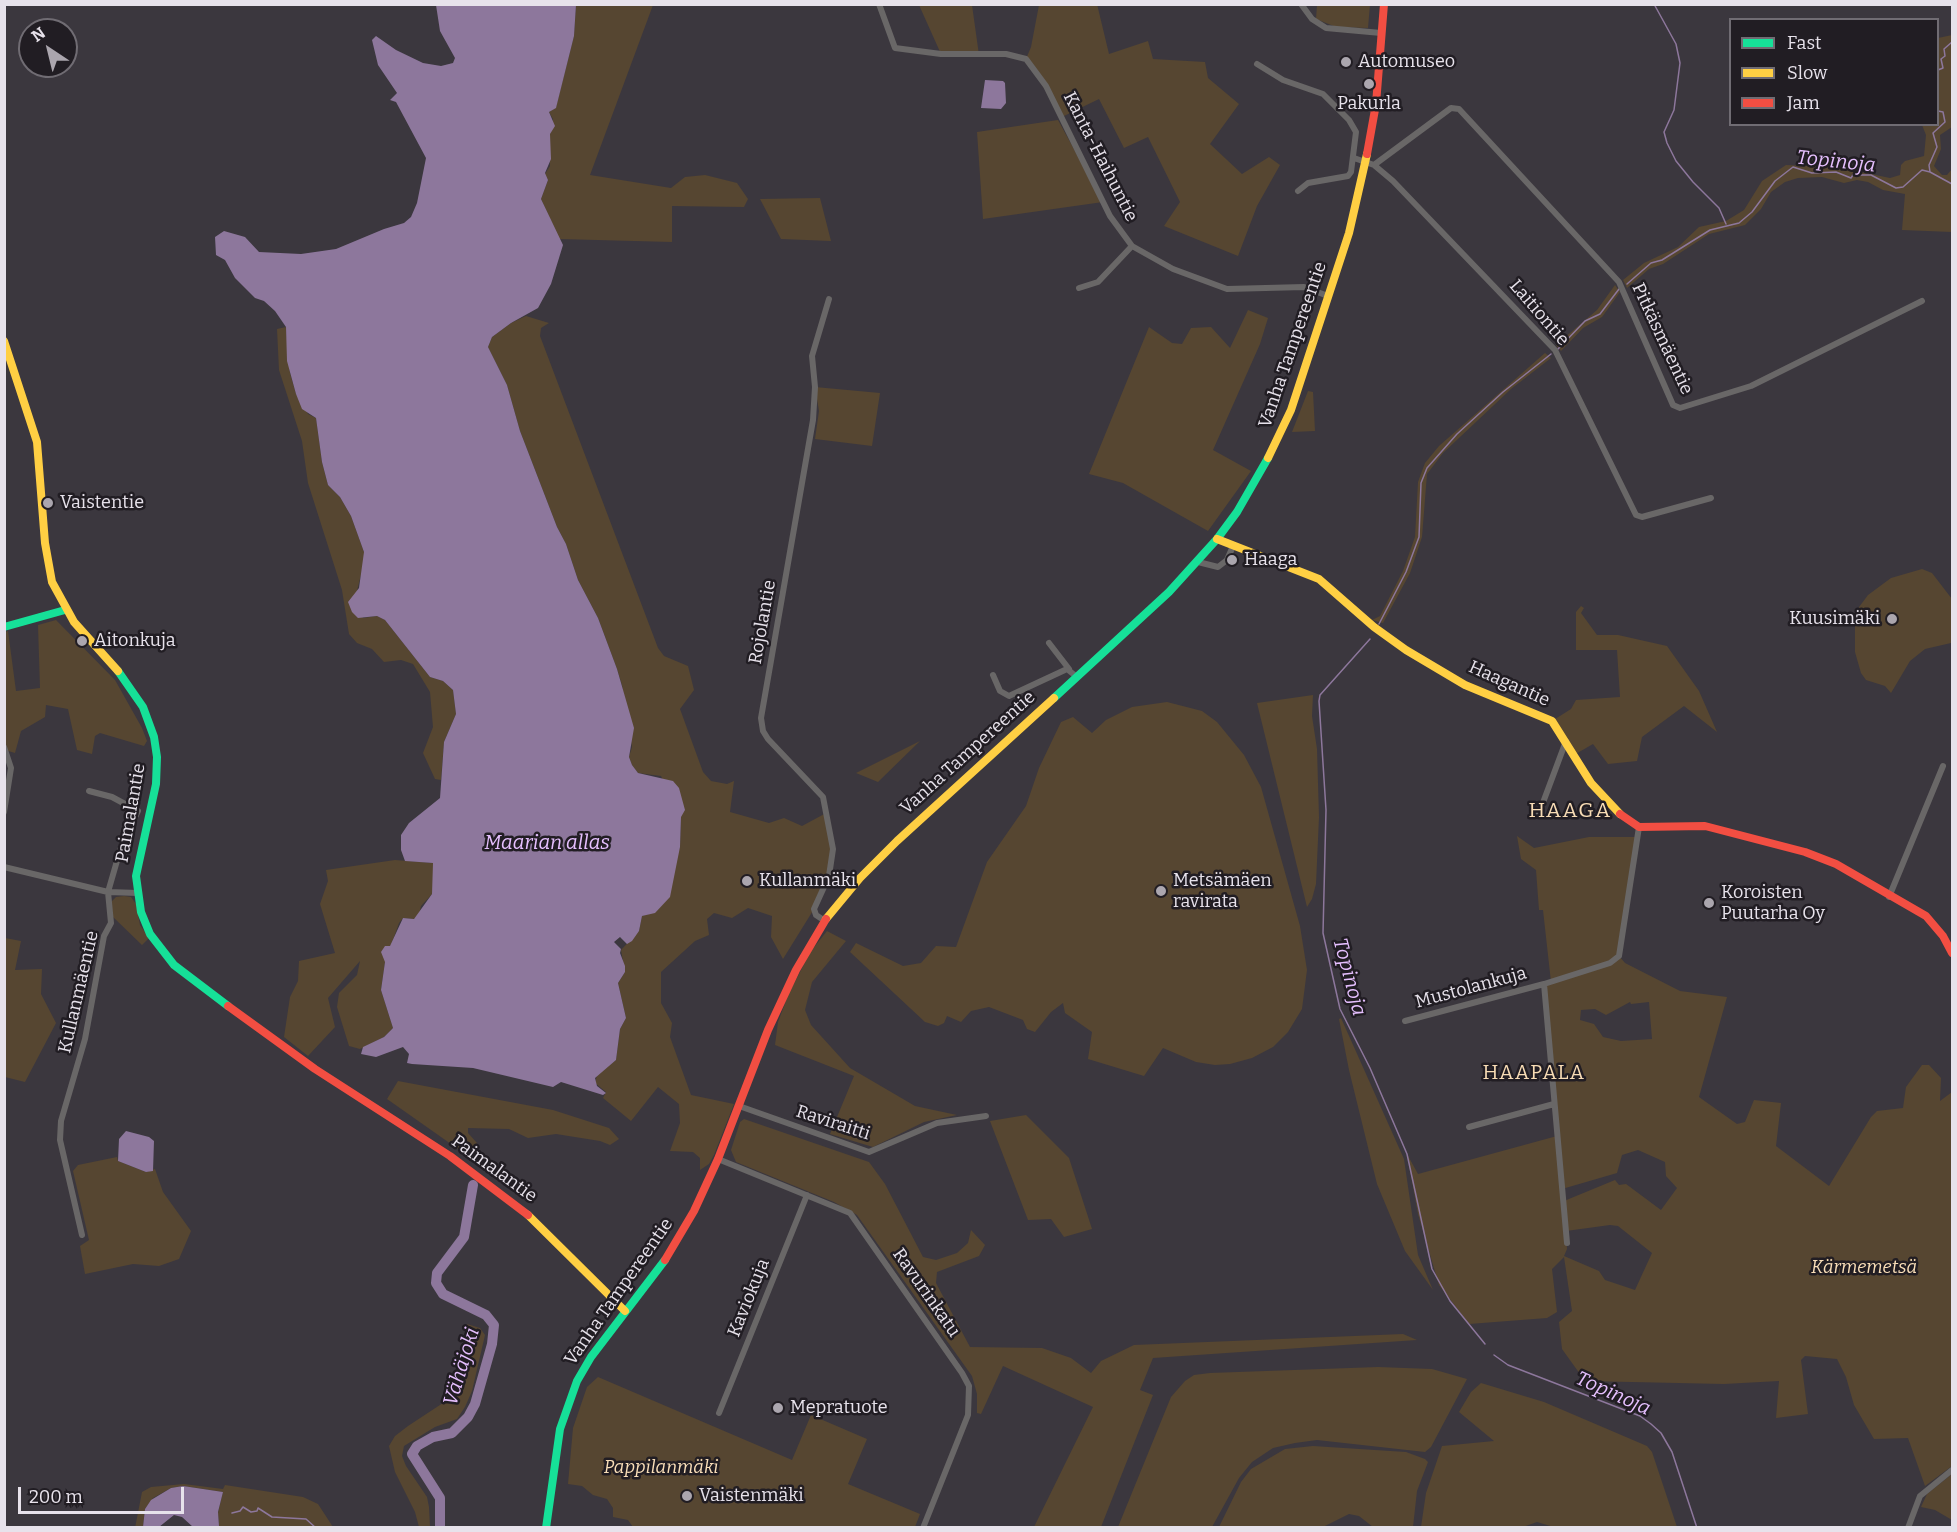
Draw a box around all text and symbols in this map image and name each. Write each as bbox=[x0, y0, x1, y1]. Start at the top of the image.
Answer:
north arrow bbox=[18, 18, 78, 78]
legend bbox=[1729, 18, 1939, 126]
text: N bbox=[28, 23, 49, 46]
text: Fast bbox=[1787, 32, 1822, 54]
place label: Automuseo bbox=[1358, 51, 1455, 73]
marker: Automuseo bbox=[1339, 55, 1353, 69]
text: Slow bbox=[1787, 62, 1827, 84]
marker: Pakurla bbox=[1362, 77, 1376, 91]
street label: Kanta-Haihuntie bbox=[1058, 89, 1142, 225]
text: Jam bbox=[1787, 92, 1820, 114]
place label: Pakurla bbox=[1337, 93, 1401, 115]
water label: Topinoja bbox=[1795, 146, 1877, 178]
street label: Vanha Tampereentie bbox=[1254, 259, 1332, 431]
street label: Laitiontie bbox=[1505, 276, 1573, 350]
street label: Pitkäsmäentie bbox=[1627, 280, 1697, 398]
place label: Vaistentie bbox=[60, 492, 144, 514]
marker: Vaistentie bbox=[41, 496, 55, 510]
place label: Haaga bbox=[1244, 549, 1297, 571]
marker: Haaga bbox=[1225, 553, 1239, 567]
street label: Rojolantie bbox=[745, 578, 781, 666]
place label: Kuusimäki bbox=[1789, 608, 1880, 630]
marker: Kuusimäki bbox=[1885, 612, 1899, 626]
place label: Aitonkuja bbox=[94, 630, 176, 652]
marker: Aitonkuja bbox=[75, 634, 89, 648]
street label: Haagantie bbox=[1465, 657, 1553, 711]
street label: Vanha Tampereentie bbox=[896, 687, 1040, 819]
street label: Paimalantie bbox=[112, 762, 150, 864]
district label: HAAGA bbox=[1528, 798, 1612, 824]
water label: Maarian allas bbox=[484, 831, 610, 855]
place label: Kullanmäki bbox=[759, 870, 856, 892]
place label: Metsämäen ravirata bbox=[1173, 870, 1272, 912]
marker: Kullanmäki bbox=[740, 874, 754, 888]
place label: Koroisten Puutarha Oy bbox=[1721, 882, 1825, 924]
marker: Metsämäen ravirata bbox=[1154, 884, 1168, 898]
marker: Koroisten Puutarha Oy bbox=[1702, 896, 1716, 910]
street label: Kullanmäentie bbox=[54, 929, 104, 1055]
water label: Topinoja bbox=[1327, 936, 1371, 1018]
street label: Mustolankuja bbox=[1413, 963, 1529, 1013]
district label: HAAPALA bbox=[1483, 1061, 1585, 1085]
street label: Raviraitti bbox=[793, 1101, 873, 1145]
street label: Paimalantie bbox=[447, 1131, 541, 1207]
street label: Vanha Tampereentie bbox=[560, 1214, 678, 1370]
street label: Ravurinkatu bbox=[888, 1244, 964, 1342]
street label: Kaviokuja bbox=[724, 1256, 774, 1340]
park label: Kärmemetsä bbox=[1811, 1257, 1917, 1279]
water label: Vähäjoki bbox=[439, 1325, 485, 1409]
water label: Topinoja bbox=[1572, 1367, 1654, 1421]
place label: Mepratuote bbox=[790, 1397, 888, 1419]
marker: Mepratuote bbox=[771, 1401, 785, 1415]
park label: Pappilanmäki bbox=[604, 1457, 718, 1479]
scale bar bbox=[21, 1475, 188, 1513]
place label: Vaistenmäki bbox=[699, 1485, 804, 1507]
text: 200 m bbox=[29, 1486, 83, 1508]
marker: Vaistenmäki bbox=[680, 1489, 694, 1503]

